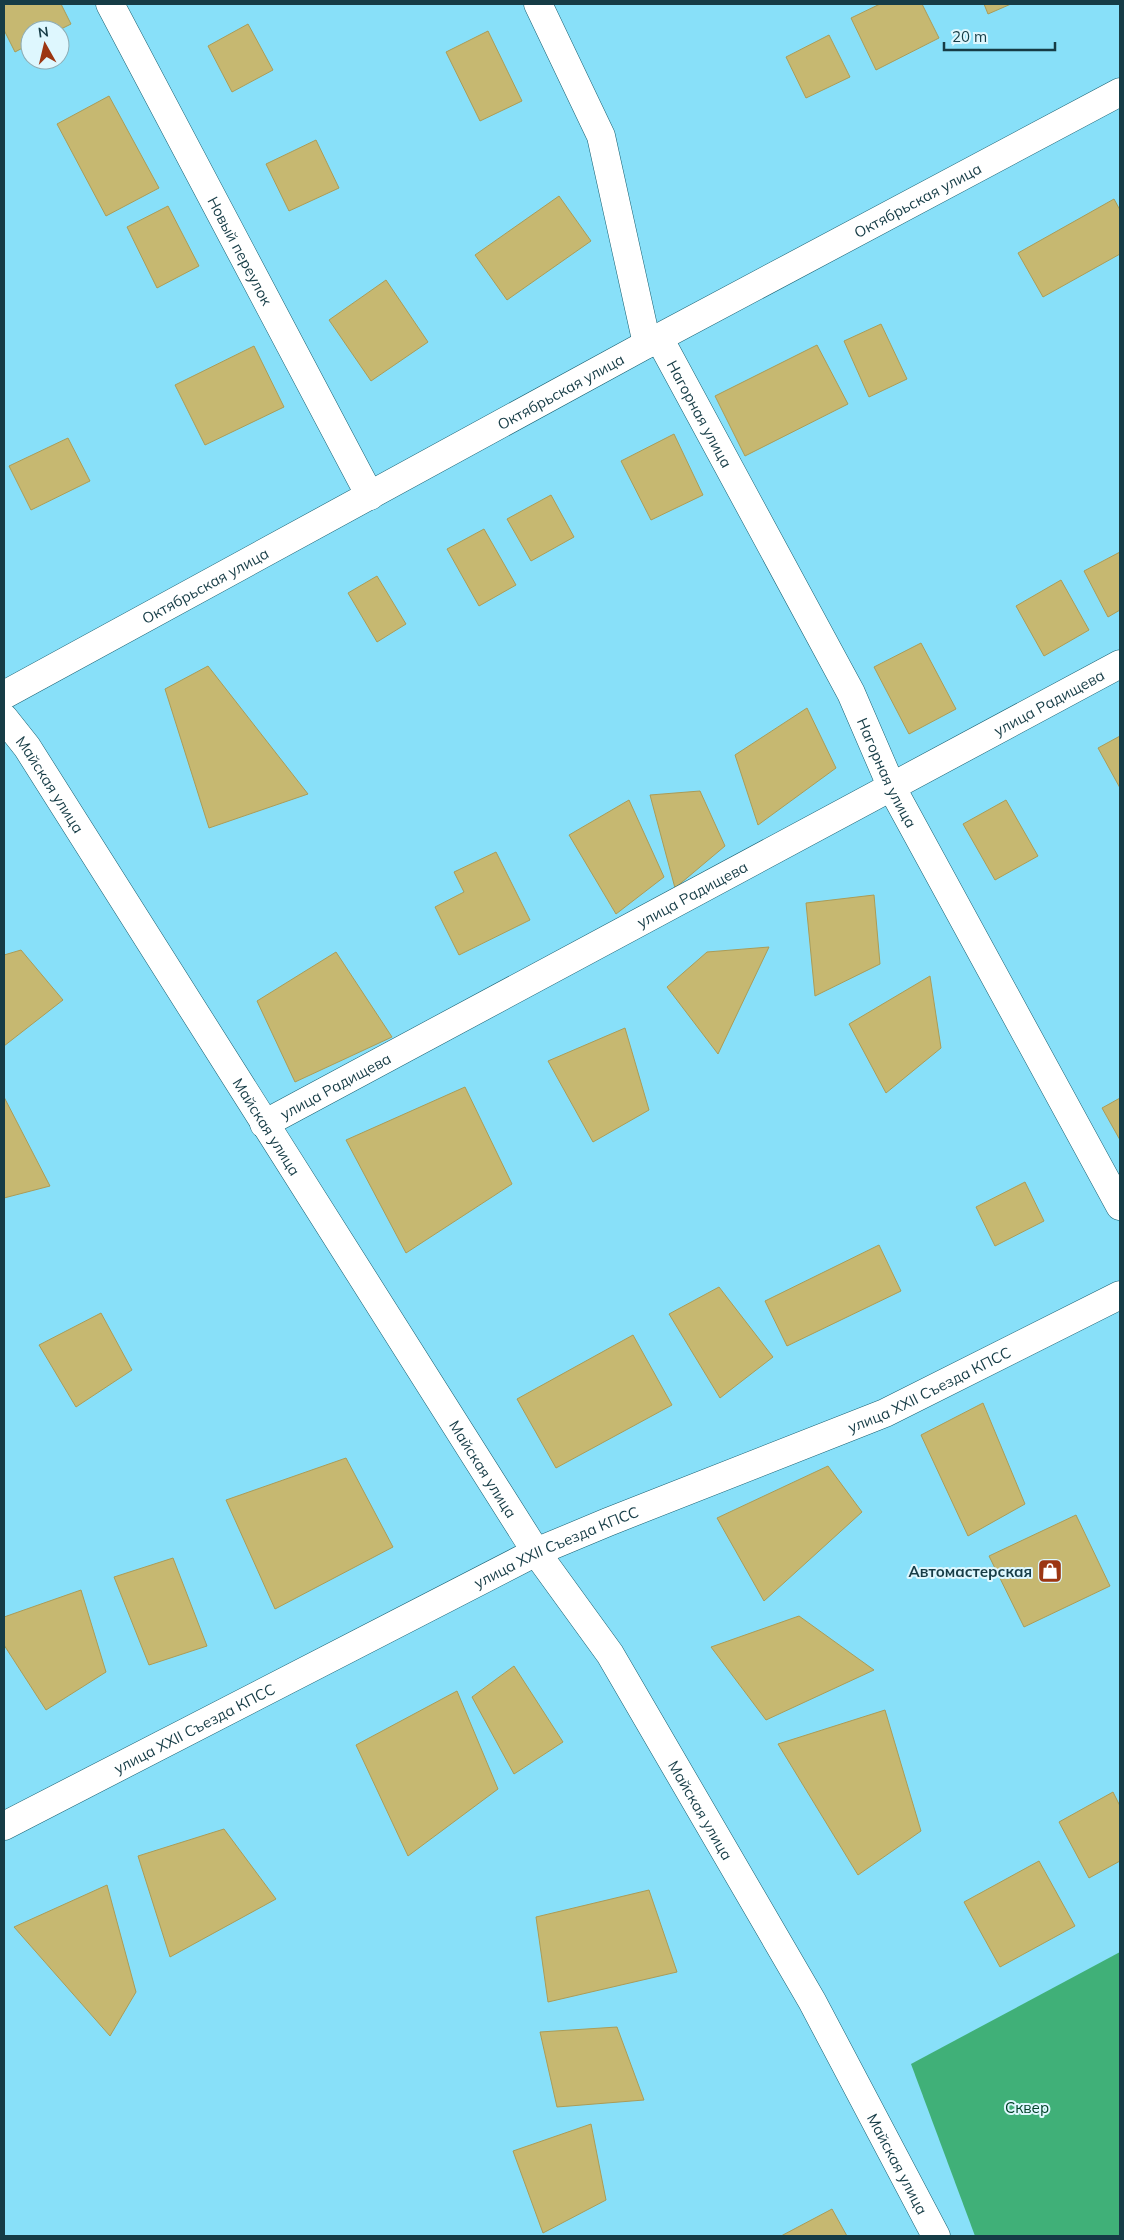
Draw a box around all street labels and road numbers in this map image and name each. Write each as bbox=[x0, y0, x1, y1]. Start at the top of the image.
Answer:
street label: Октябрьская улица bbox=[850, 158, 984, 242]
street label: Новый переулок bbox=[204, 193, 277, 309]
street label: Октябрьская улица bbox=[494, 349, 627, 433]
street label: Нагорная улица bbox=[663, 357, 737, 471]
street label: Октябрьская улица bbox=[138, 543, 272, 628]
street label: улица Радищева bbox=[990, 665, 1108, 740]
street label: Нагорная улица bbox=[853, 715, 921, 831]
street label: Майская улица bbox=[12, 732, 88, 836]
street label: улица Радищева bbox=[633, 856, 751, 931]
street label: улица Радищева bbox=[277, 1048, 394, 1123]
street label: Майская улица bbox=[229, 1074, 305, 1179]
street label: улица XXII Съезда КПСС bbox=[845, 1342, 1014, 1436]
street label: Майская улица bbox=[446, 1417, 521, 1521]
street label: улица XXII Съезда КПСС bbox=[471, 1501, 641, 1592]
street label: улица XXII Съезда КПСС bbox=[110, 1679, 278, 1777]
street label: Майская улица bbox=[665, 1757, 737, 1863]
street label: Майская улица bbox=[863, 2110, 932, 2218]

